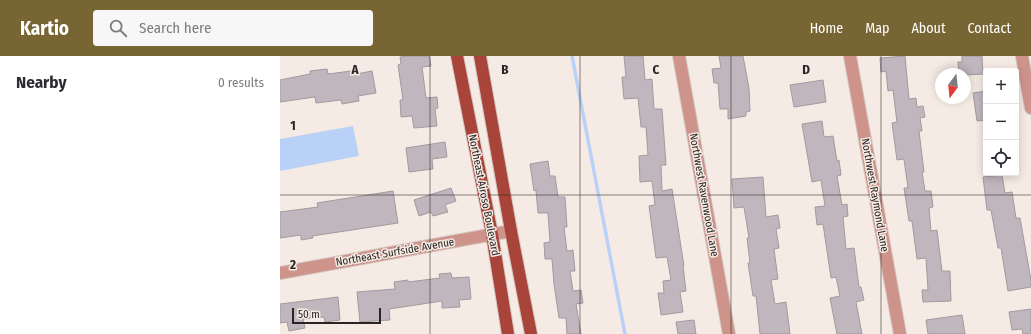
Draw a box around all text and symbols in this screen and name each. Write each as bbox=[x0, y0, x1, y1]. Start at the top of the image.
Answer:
search box bbox=[93, 10, 373, 46]
text: Kartio bbox=[20, 17, 69, 40]
icon: search bbox=[107, 17, 129, 39]
text: Search here bbox=[139, 19, 211, 37]
text: Home bbox=[810, 20, 843, 37]
text: Map bbox=[865, 20, 889, 37]
text: About bbox=[911, 20, 946, 37]
text: Contact bbox=[968, 20, 1011, 37]
text: A bbox=[350, 62, 359, 77]
text: B bbox=[501, 62, 509, 77]
text: C bbox=[653, 62, 660, 77]
text: D bbox=[802, 62, 810, 77]
north arrow bbox=[935, 68, 971, 104]
map controls bbox=[983, 68, 1019, 176]
button: + bbox=[983, 68, 1019, 104]
text: Nearby bbox=[16, 72, 67, 93]
text: 0 results bbox=[218, 75, 264, 90]
button: − bbox=[983, 104, 1019, 140]
text: 1 bbox=[290, 118, 296, 133]
street label: Northwest Ravenwood Lane bbox=[687, 132, 721, 258]
street label: Northeast Airoso Boulevard bbox=[466, 133, 502, 257]
street label: Northwest Raymond Lane bbox=[859, 137, 891, 253]
button: locate bbox=[983, 140, 1019, 176]
street label: Northeast Surfside Avenue bbox=[335, 235, 455, 269]
text: 2 bbox=[289, 257, 296, 272]
scale bar bbox=[292, 306, 381, 325]
text: 50 m bbox=[298, 308, 320, 321]

